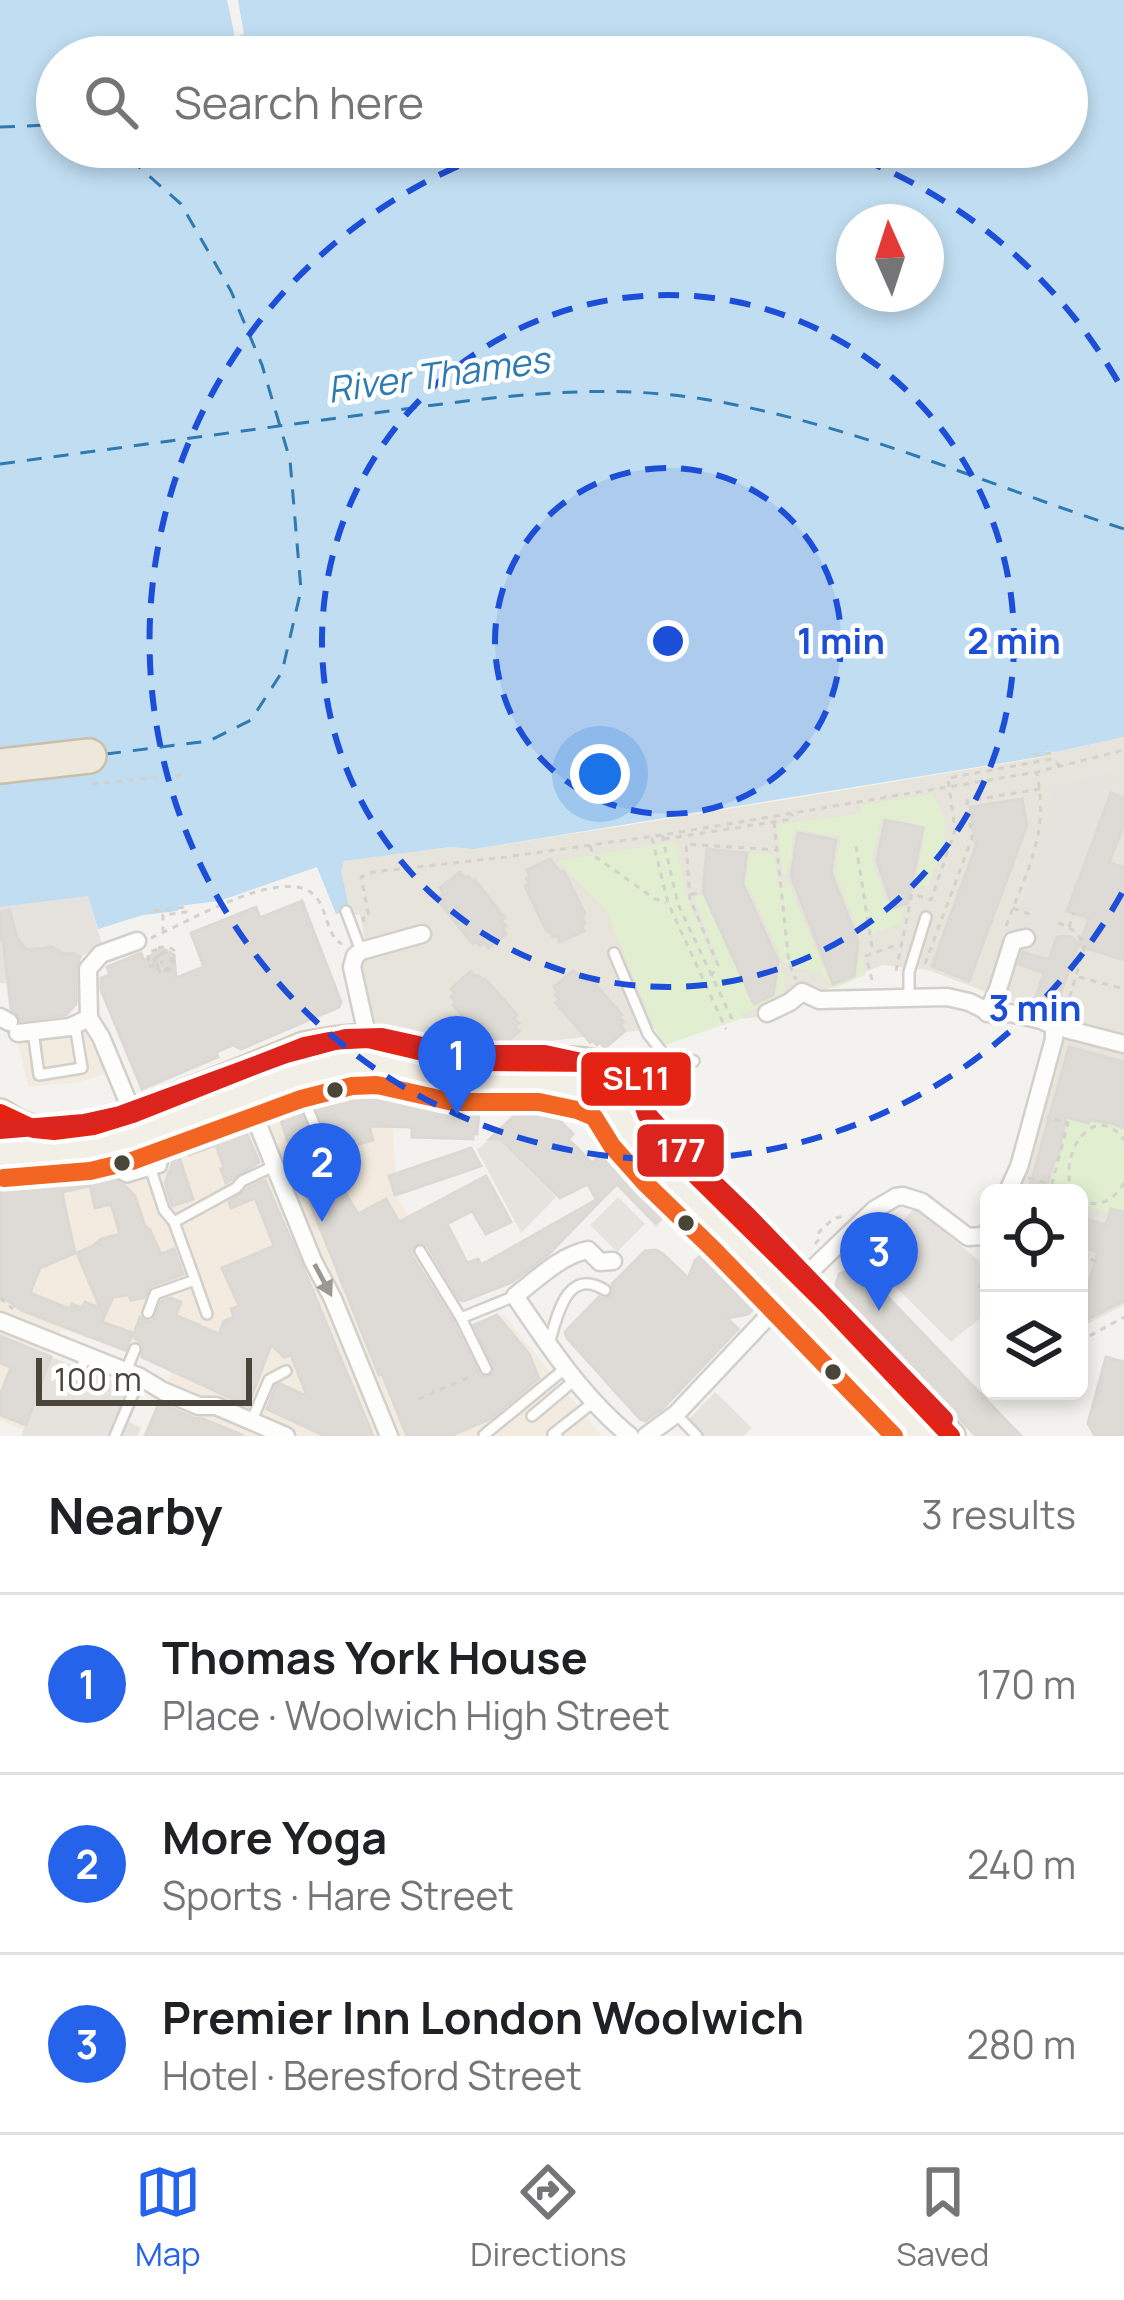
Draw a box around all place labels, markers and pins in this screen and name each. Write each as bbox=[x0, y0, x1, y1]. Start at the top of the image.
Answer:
centre of rings bbox=[647, 620, 689, 662]
pin: 1 bbox=[418, 1016, 496, 1115]
unlabelled marker bbox=[324, 1079, 346, 1101]
pin: 2 bbox=[283, 1123, 361, 1222]
unlabelled marker bbox=[111, 1152, 133, 1174]
unlabelled marker bbox=[675, 1212, 697, 1234]
pin: 3 bbox=[840, 1212, 918, 1311]
unlabelled marker bbox=[822, 1361, 844, 1383]

